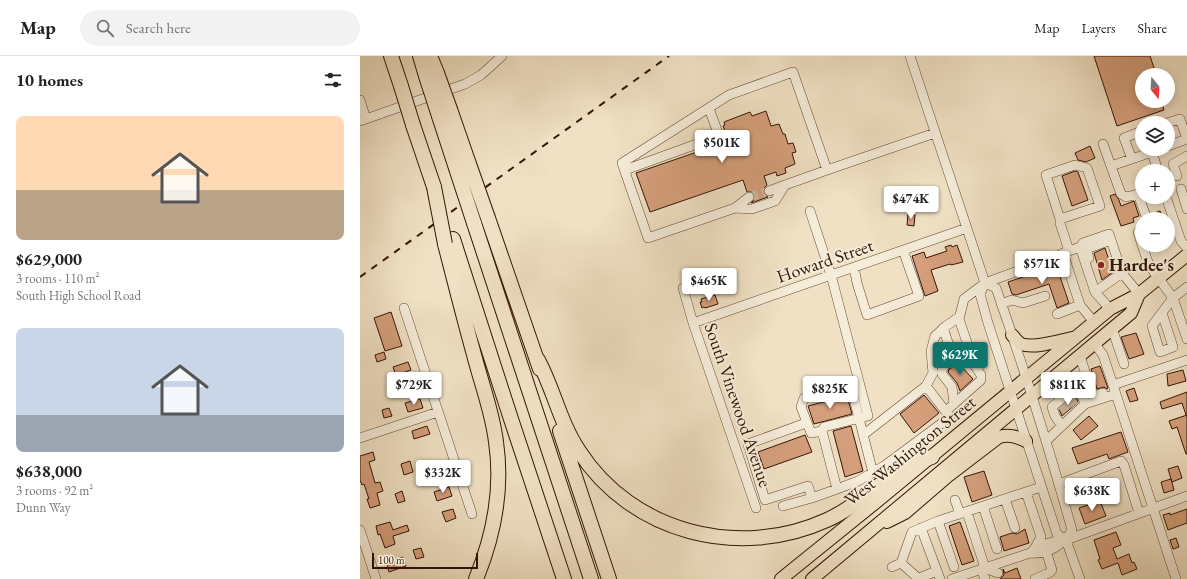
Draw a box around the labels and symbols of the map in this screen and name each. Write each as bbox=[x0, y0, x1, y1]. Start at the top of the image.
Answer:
north arrow bbox=[1135, 68, 1175, 108]
pin: $501K bbox=[694, 130, 750, 164]
pin: $474K bbox=[883, 186, 939, 220]
street label: Howard Street bbox=[773, 233, 877, 288]
pin: $571K bbox=[1014, 251, 1070, 285]
place label: Hardee's bbox=[1109, 253, 1174, 276]
marker: Hardee's bbox=[1096, 260, 1106, 270]
pin: $465K bbox=[681, 268, 737, 302]
street label: South Vinewood Avenue bbox=[700, 320, 777, 490]
pin: $629K bbox=[932, 342, 988, 376]
pin: $729K bbox=[386, 372, 442, 406]
pin: $811K bbox=[1040, 372, 1096, 406]
pin: $825K bbox=[802, 376, 858, 410]
street label: West Washington Street bbox=[839, 390, 980, 511]
pin: $332K bbox=[415, 460, 471, 494]
pin: $638K bbox=[1064, 478, 1120, 512]
scale bar bbox=[372, 551, 478, 570]

